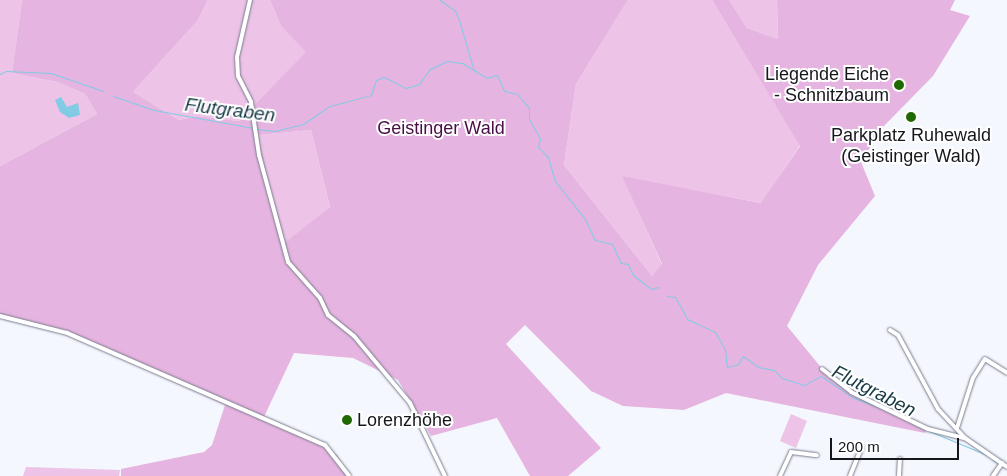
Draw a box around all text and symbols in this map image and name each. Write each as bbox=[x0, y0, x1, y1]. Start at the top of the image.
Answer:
place label: Liegende Eiche - Schnitzbaum bbox=[765, 64, 889, 106]
marker: Liegende Eiche - Schnitzbaum bbox=[893, 79, 905, 91]
water label: Flutgraben bbox=[184, 93, 276, 127]
marker: Parkplatz Ruhewald (Geistinger Wald) bbox=[905, 111, 917, 123]
park label: Geistinger Wald bbox=[377, 117, 505, 139]
place label: Parkplatz Ruhewald (Geistinger Wald) bbox=[831, 125, 991, 168]
water label: Flutgraben bbox=[828, 360, 920, 422]
place label: Lorenzhöhe bbox=[357, 409, 452, 431]
marker: Lorenzhöhe bbox=[341, 414, 353, 426]
scale bar bbox=[832, 428, 961, 460]
text: 200 m bbox=[838, 438, 880, 455]

